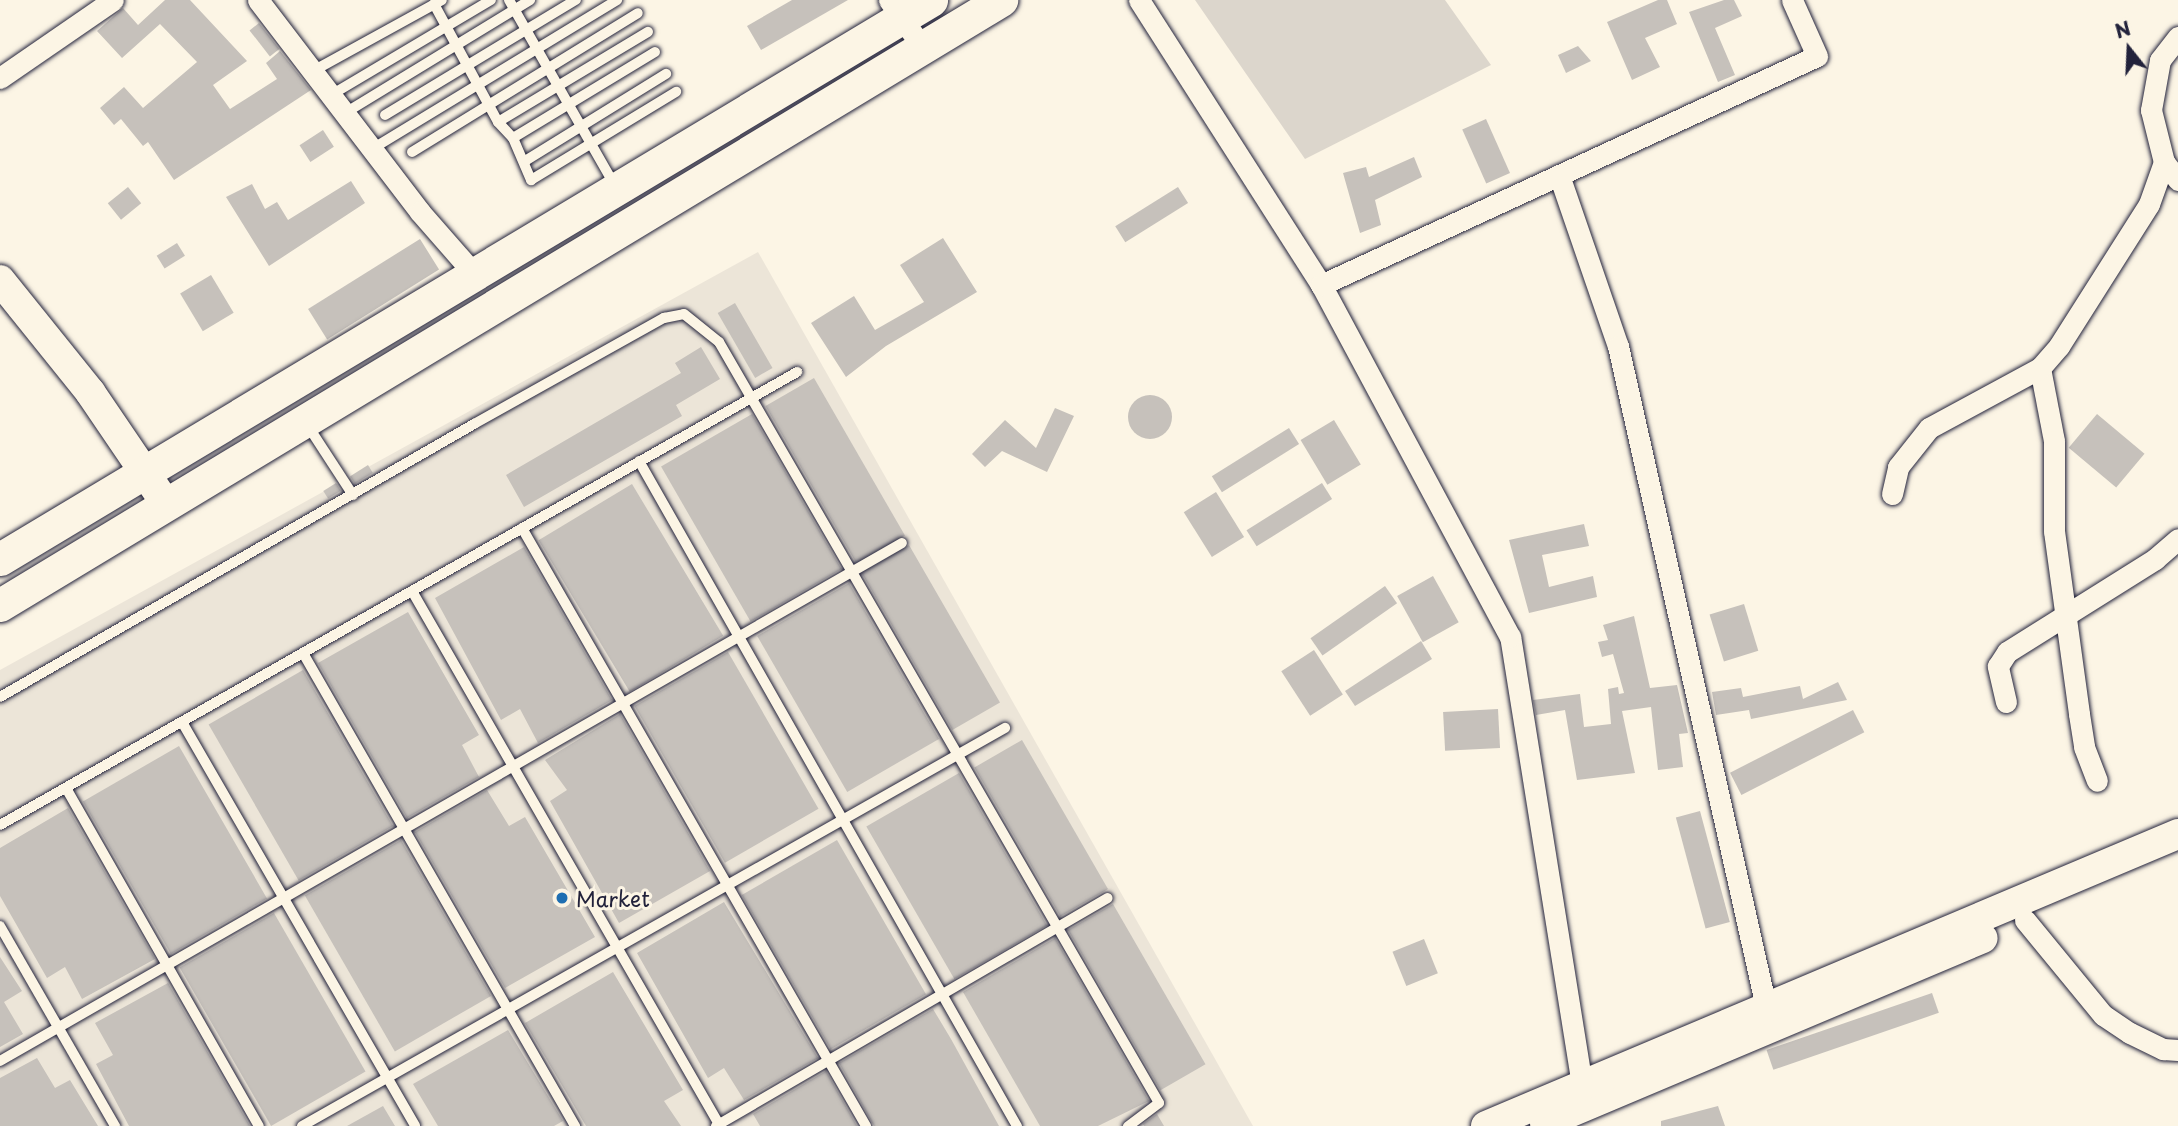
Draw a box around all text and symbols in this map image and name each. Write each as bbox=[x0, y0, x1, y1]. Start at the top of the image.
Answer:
text: N bbox=[2111, 13, 2134, 45]
north arrow bbox=[2094, 14, 2164, 84]
place label: Market bbox=[576, 885, 650, 911]
marker: Market bbox=[554, 890, 570, 906]

